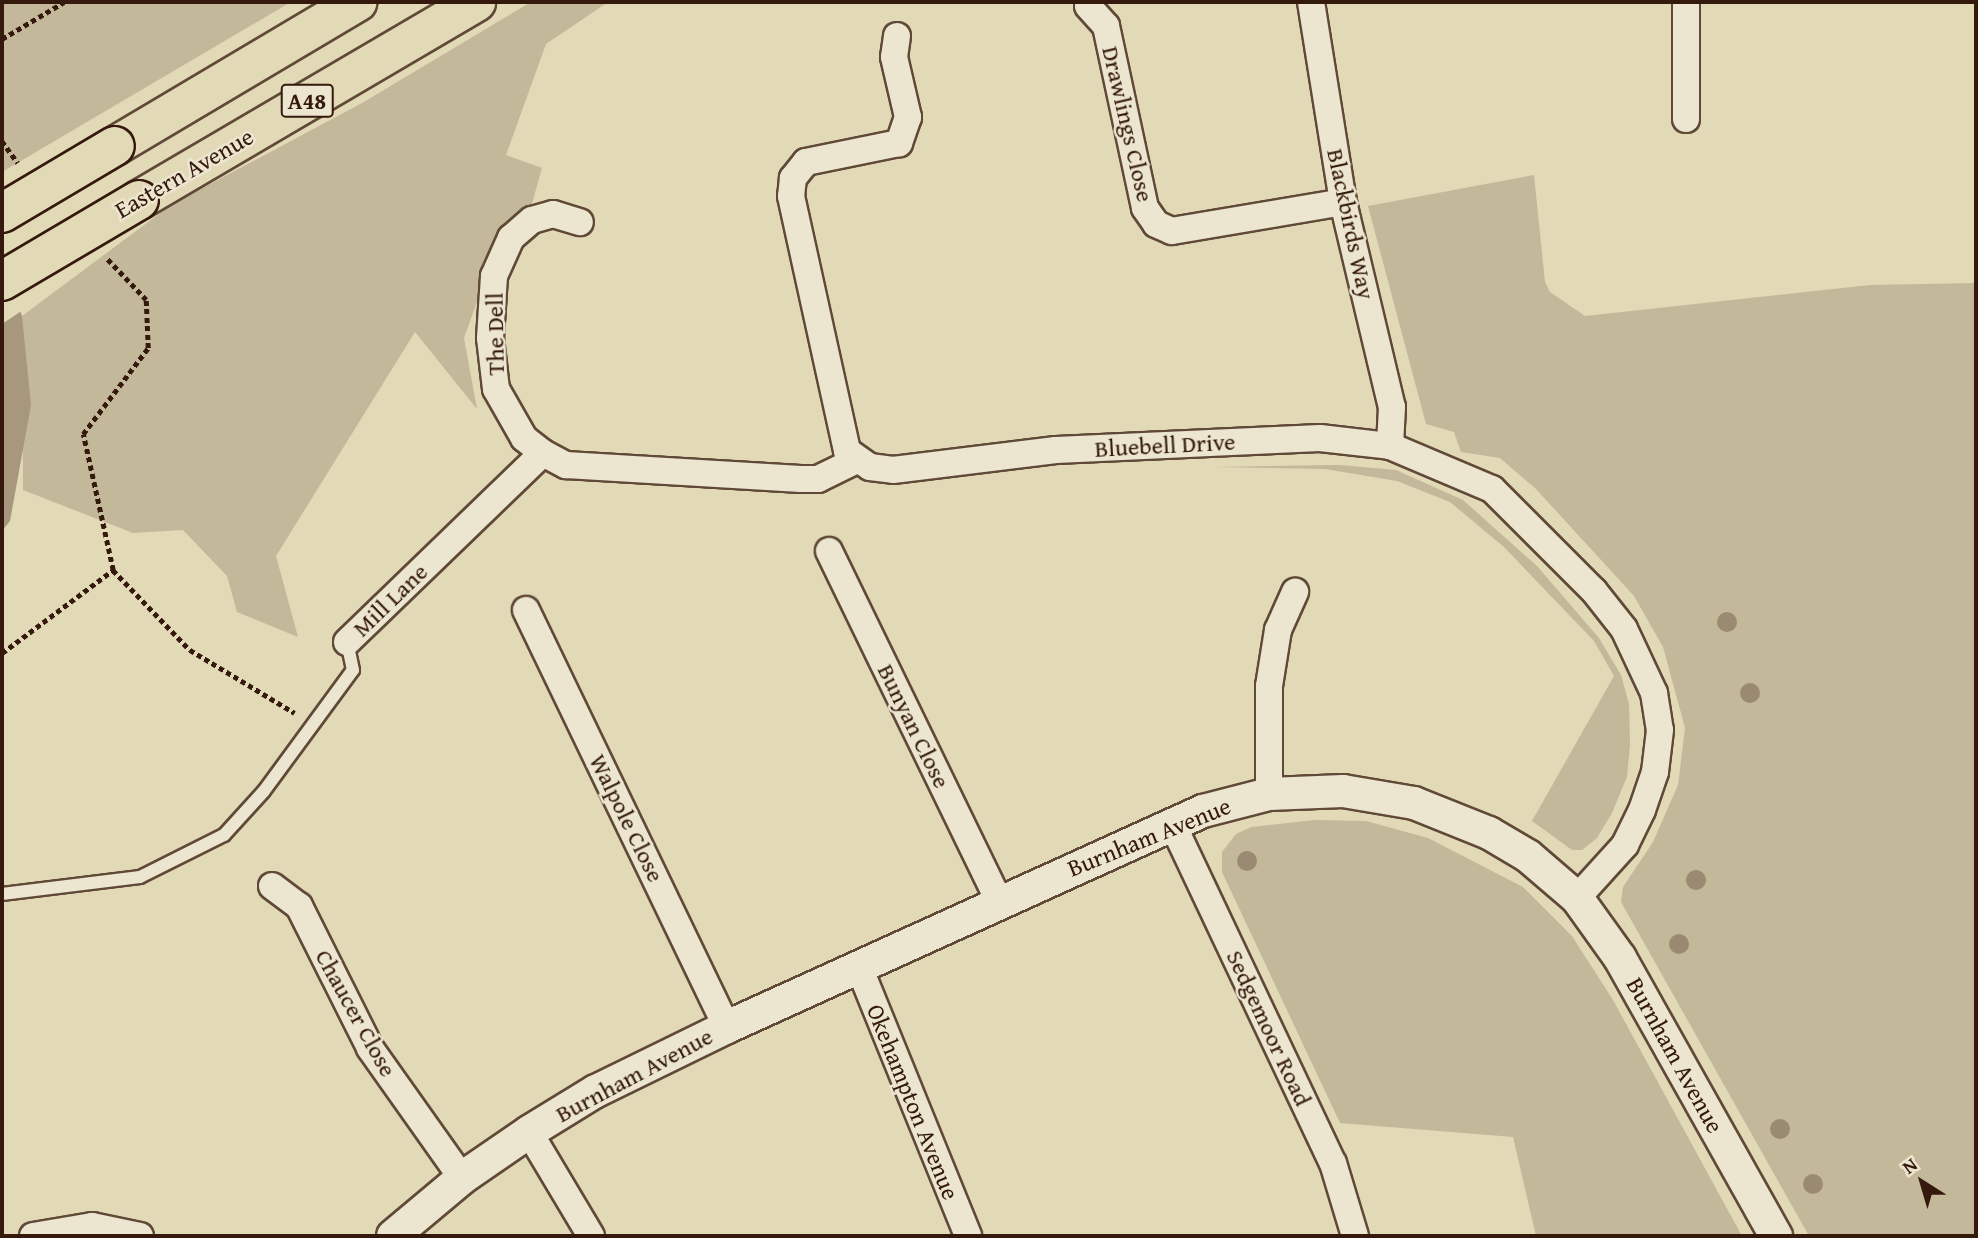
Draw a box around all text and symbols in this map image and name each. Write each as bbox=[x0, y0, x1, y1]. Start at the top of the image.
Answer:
street label: Drawlings Close bbox=[1096, 43, 1160, 205]
road number: A48 bbox=[279, 82, 335, 120]
street label: Eastern Avenue bbox=[110, 122, 258, 224]
street label: Blackbirds Way bbox=[1321, 146, 1381, 302]
street label: The Dell bbox=[480, 292, 510, 376]
street label: Bluebell Drive bbox=[1094, 427, 1236, 463]
street label: Mill Lane bbox=[347, 557, 433, 643]
street label: Bunyan Close bbox=[872, 659, 956, 793]
street label: Walpole Close bbox=[584, 749, 670, 887]
street label: Burnham Avenue bbox=[1063, 791, 1235, 883]
street label: Chaucer Close bbox=[309, 944, 403, 1082]
street label: Sedgemoor Road bbox=[1220, 946, 1318, 1110]
street label: Burnham Avenue bbox=[1620, 972, 1730, 1138]
street label: Okehampton Avenue bbox=[861, 1000, 965, 1204]
street label: Burnham Avenue bbox=[551, 1022, 717, 1128]
north arrow bbox=[1887, 1147, 1957, 1217]
text: N bbox=[1896, 1150, 1923, 1180]

